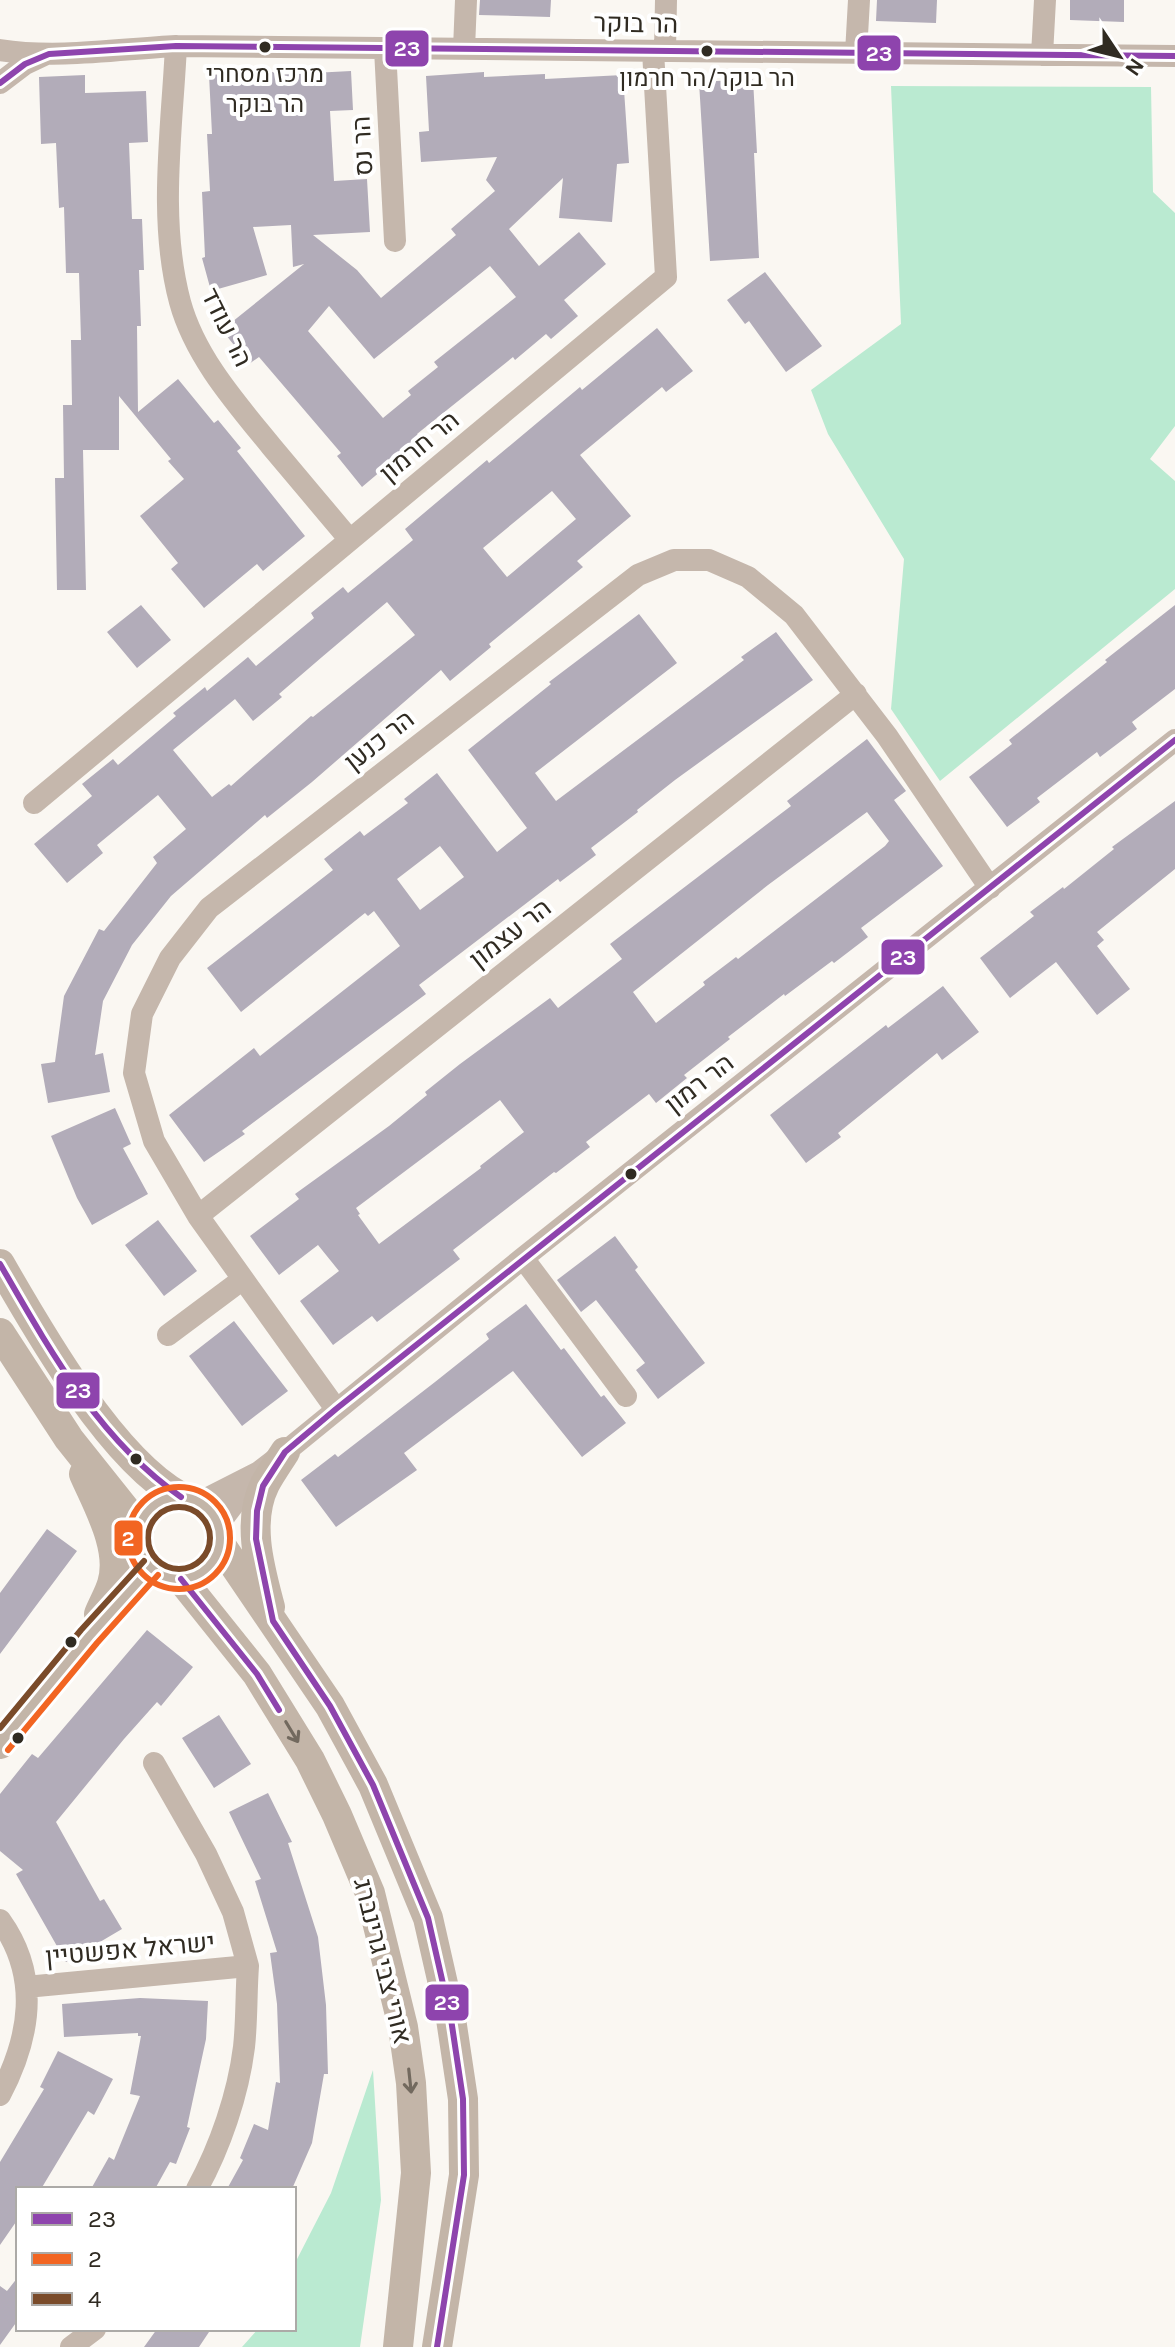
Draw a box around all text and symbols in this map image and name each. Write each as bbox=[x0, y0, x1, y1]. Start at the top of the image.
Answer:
street label: הר בוקר bbox=[593, 7, 679, 40]
north arrow bbox=[1079, 16, 1159, 96]
line badge: 23 bbox=[384, 29, 430, 68]
line badge: 23 bbox=[856, 34, 902, 72]
text: 23 bbox=[394, 36, 421, 62]
marker: מרכז מסחרי הר בוקר bbox=[257, 39, 273, 55]
text: 23 bbox=[866, 41, 893, 67]
marker: הר בוקר/הר חרמון bbox=[699, 43, 715, 59]
text: N bbox=[1119, 53, 1150, 81]
place label: מרכז מסחרי הר בוקר bbox=[206, 60, 324, 118]
place label: הר בוקר/הר חרמון bbox=[619, 64, 795, 92]
street label: הר נס bbox=[345, 115, 380, 177]
street label: הר עודד bbox=[194, 283, 259, 372]
street label: הר חרמון bbox=[373, 404, 465, 489]
street label: הר כנען bbox=[338, 704, 420, 777]
street label: הר עצמון bbox=[463, 892, 557, 975]
line badge: 23 bbox=[880, 938, 926, 976]
text: 23 bbox=[890, 945, 917, 971]
street label: הר רמון bbox=[659, 1047, 740, 1120]
unlabelled marker bbox=[623, 1166, 639, 1182]
line badge: 23 bbox=[55, 1371, 101, 1410]
text: 23 bbox=[65, 1378, 92, 1404]
unlabelled marker bbox=[128, 1451, 144, 1467]
line badge: 2 bbox=[113, 1519, 144, 1557]
text: 2 bbox=[121, 1526, 135, 1552]
unlabelled marker bbox=[63, 1634, 79, 1650]
one-way arrow bbox=[285, 1720, 301, 1743]
unlabelled marker bbox=[10, 1730, 26, 1746]
street label: אורי צבי גרינברג bbox=[347, 1875, 418, 2047]
street label: ישראל אפשטיין bbox=[44, 1927, 216, 1972]
line badge: 23 bbox=[424, 1983, 470, 2022]
text: 23 bbox=[434, 1990, 461, 2016]
one-way arrow bbox=[403, 2067, 418, 2094]
legend bbox=[16, 2187, 296, 2331]
text: 23 bbox=[88, 2205, 116, 2233]
text: 2 bbox=[88, 2245, 102, 2273]
text: 4 bbox=[88, 2285, 101, 2313]

